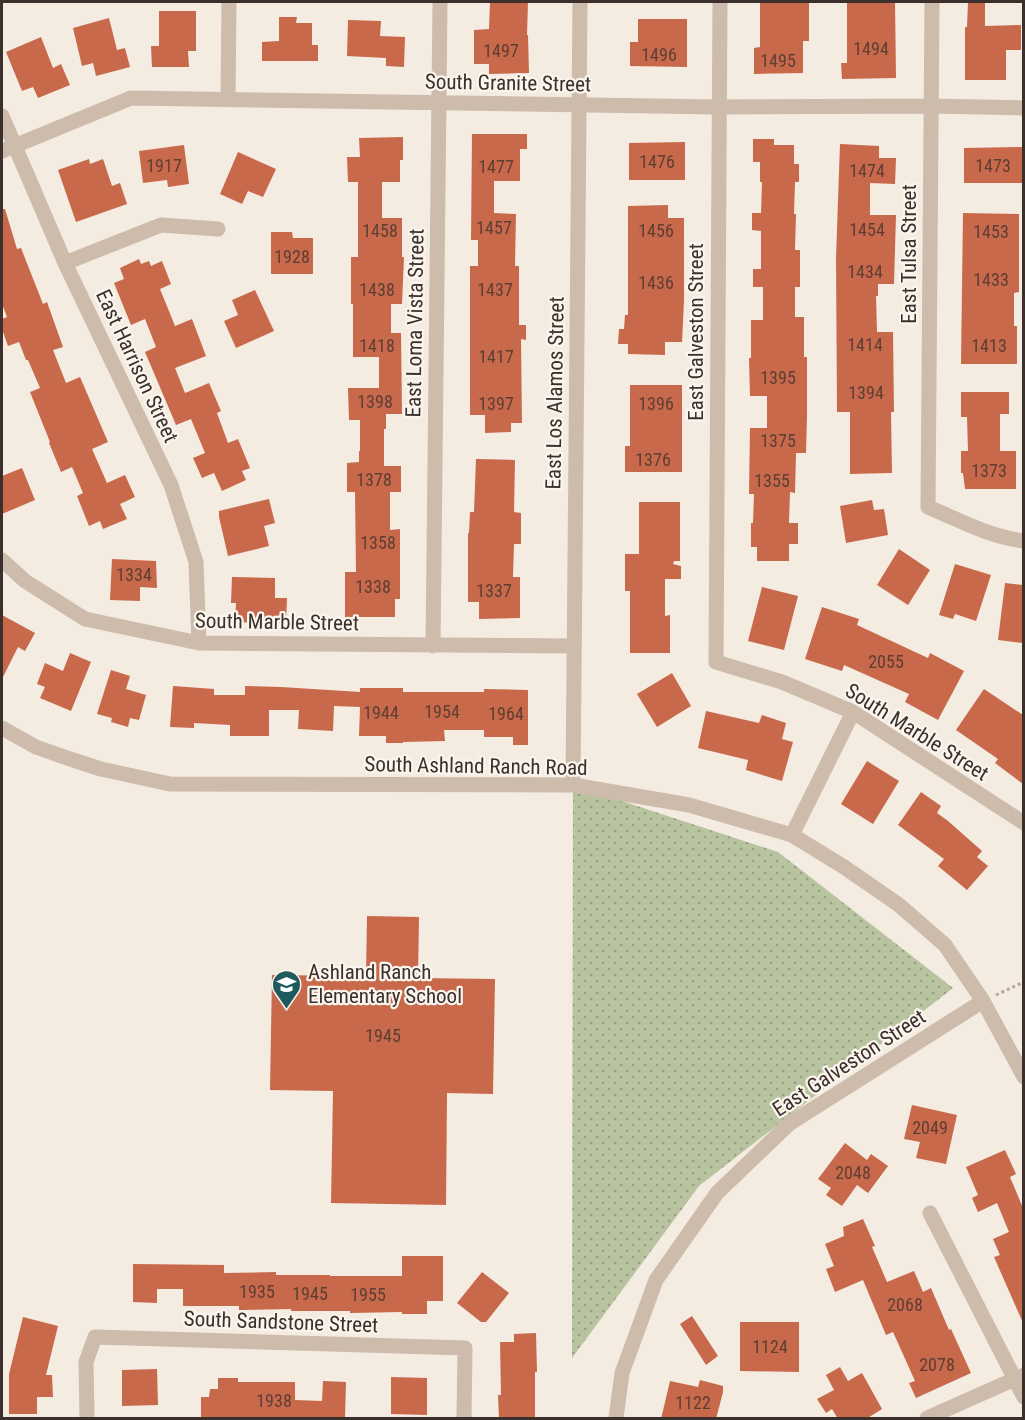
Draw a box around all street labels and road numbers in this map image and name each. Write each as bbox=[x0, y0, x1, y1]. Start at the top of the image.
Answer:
street label: South Granite Street bbox=[425, 70, 591, 96]
street label: East Tulsa Street bbox=[897, 184, 921, 324]
street label: East Loma Vista Street bbox=[401, 228, 429, 418]
street label: East Galveston Street bbox=[684, 243, 708, 421]
street label: East Harrison Street bbox=[91, 286, 183, 446]
street label: East Los Alamos Street bbox=[541, 296, 569, 490]
street label: South Marble Street bbox=[195, 609, 359, 635]
street label: South Marble Street bbox=[841, 678, 993, 786]
street label: South Ashland Ranch Road bbox=[364, 752, 588, 780]
street label: East Galveston Street bbox=[768, 1005, 930, 1121]
street label: South Sandstone Street bbox=[183, 1307, 379, 1337]

